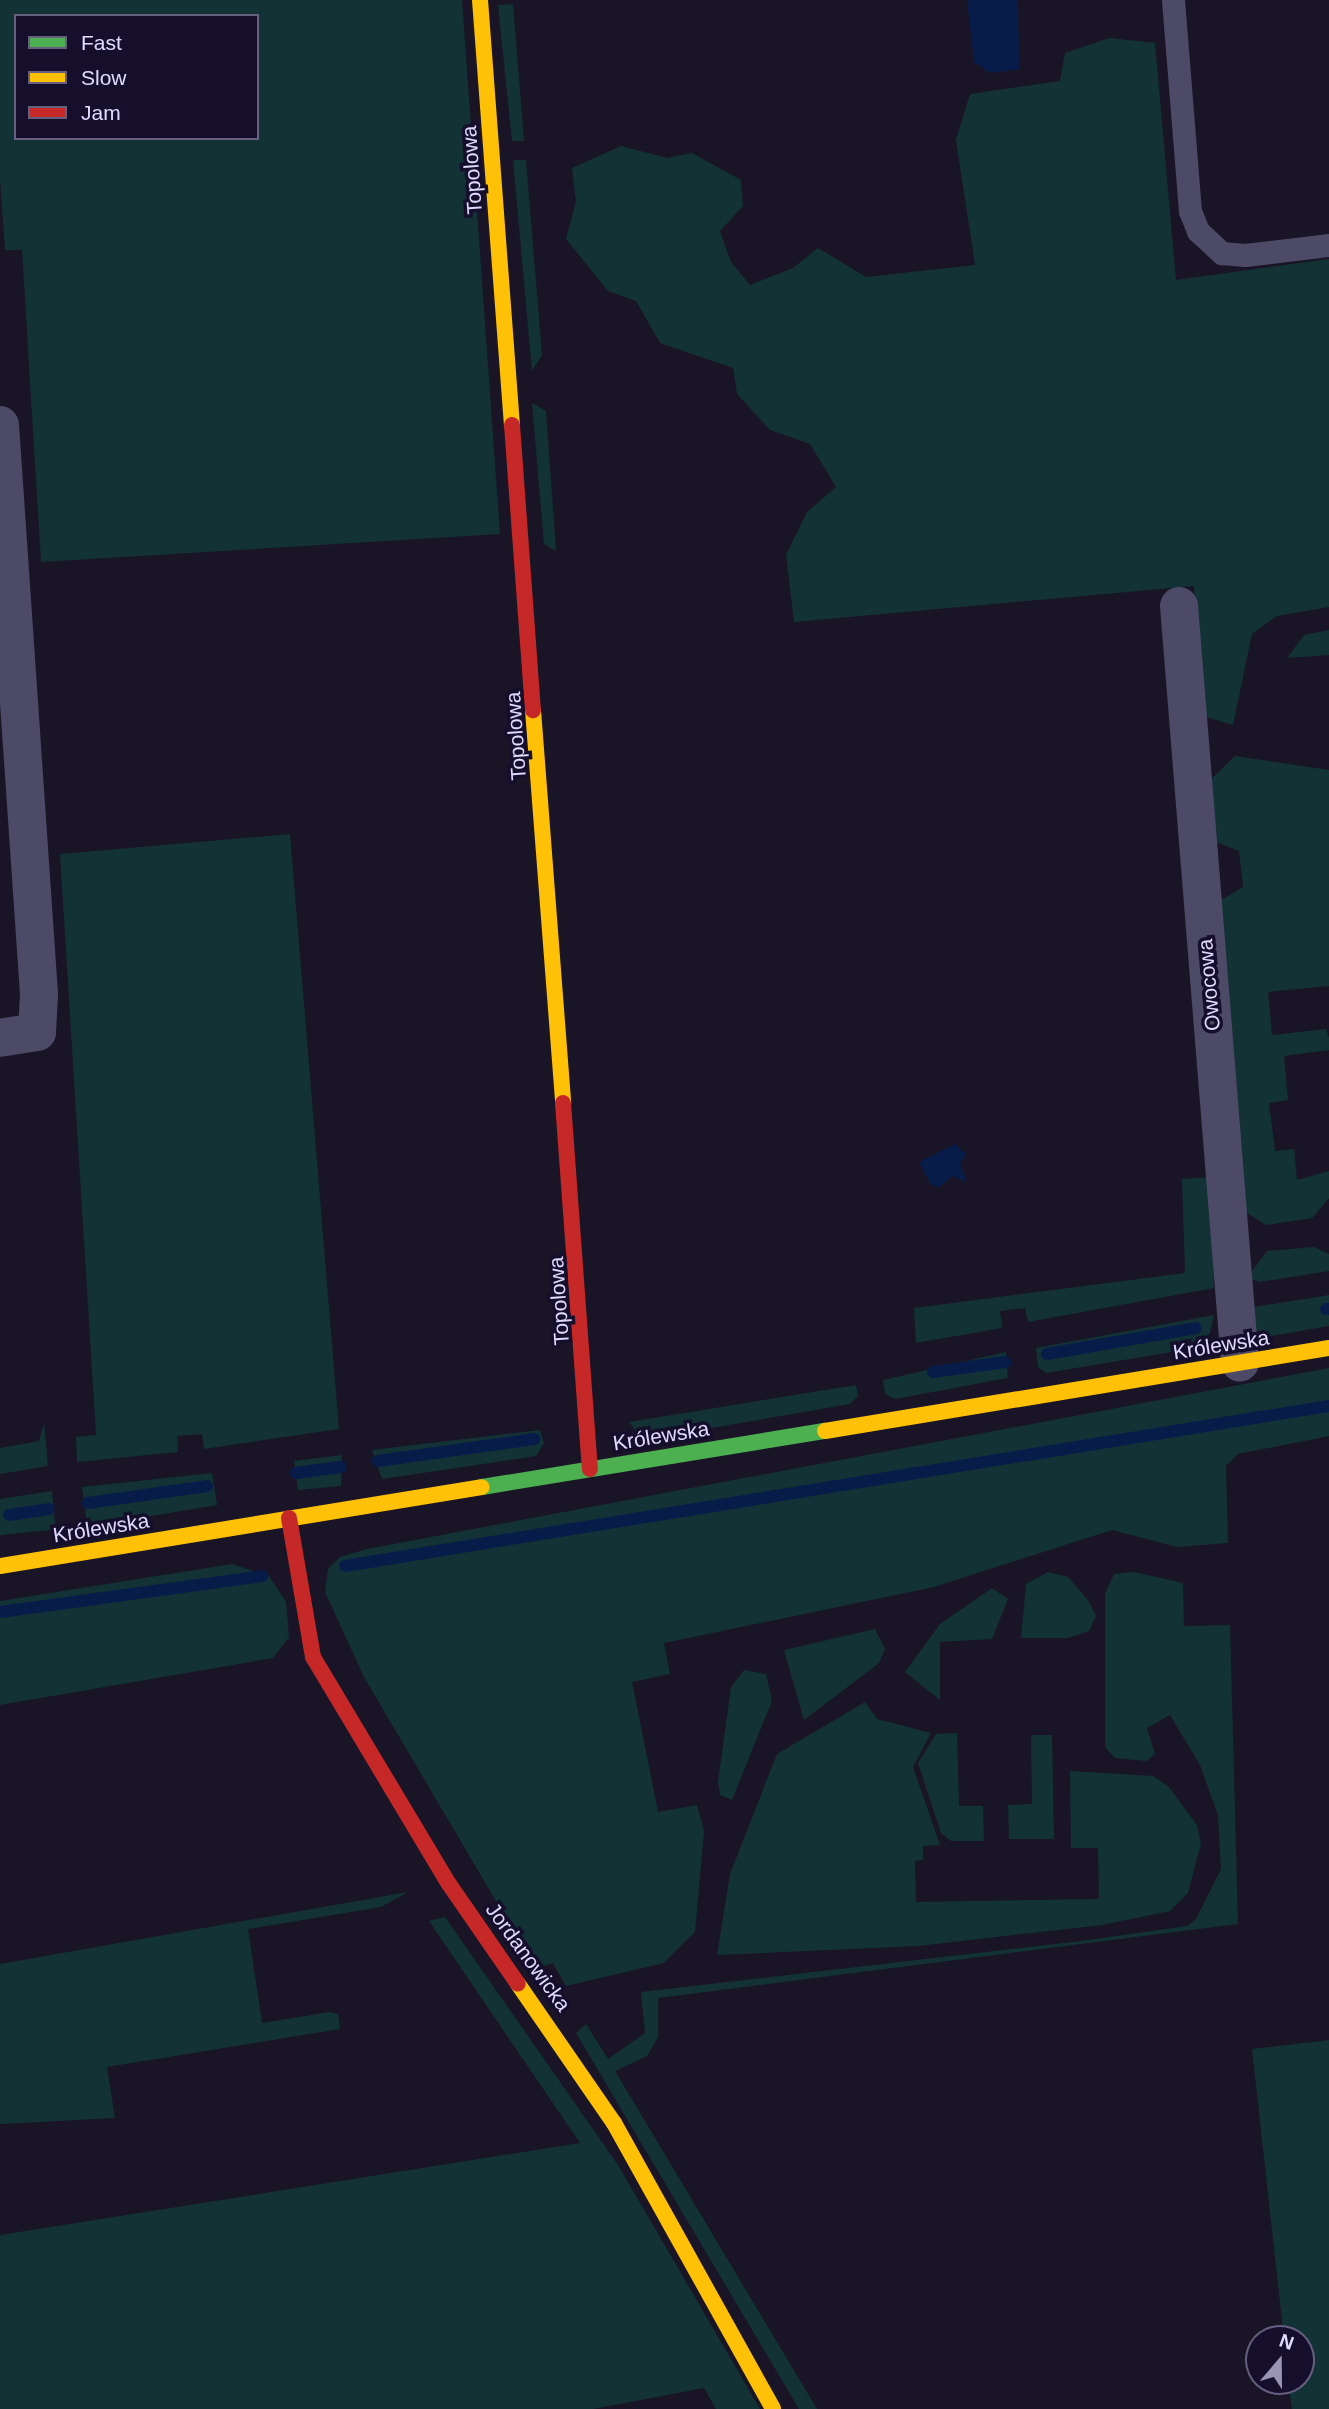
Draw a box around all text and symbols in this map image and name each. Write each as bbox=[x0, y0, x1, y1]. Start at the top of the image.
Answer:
legend bbox=[14, 14, 259, 140]
text: Fast bbox=[81, 31, 122, 54]
text: Slow bbox=[81, 66, 127, 89]
text: Jam bbox=[81, 101, 121, 124]
street label: Topolowa bbox=[456, 125, 488, 215]
street label: Topolowa bbox=[500, 691, 532, 781]
street label: Owocowa bbox=[1192, 938, 1226, 1032]
street label: Topolowa bbox=[543, 1256, 575, 1346]
street label: Królewska bbox=[1171, 1325, 1271, 1365]
street label: Królewska bbox=[611, 1416, 711, 1456]
street label: Królewska bbox=[51, 1508, 151, 1548]
street label: Jordanowicka bbox=[480, 1898, 576, 2016]
north arrow bbox=[1245, 2325, 1315, 2395]
text: N bbox=[1277, 2329, 1297, 2354]

